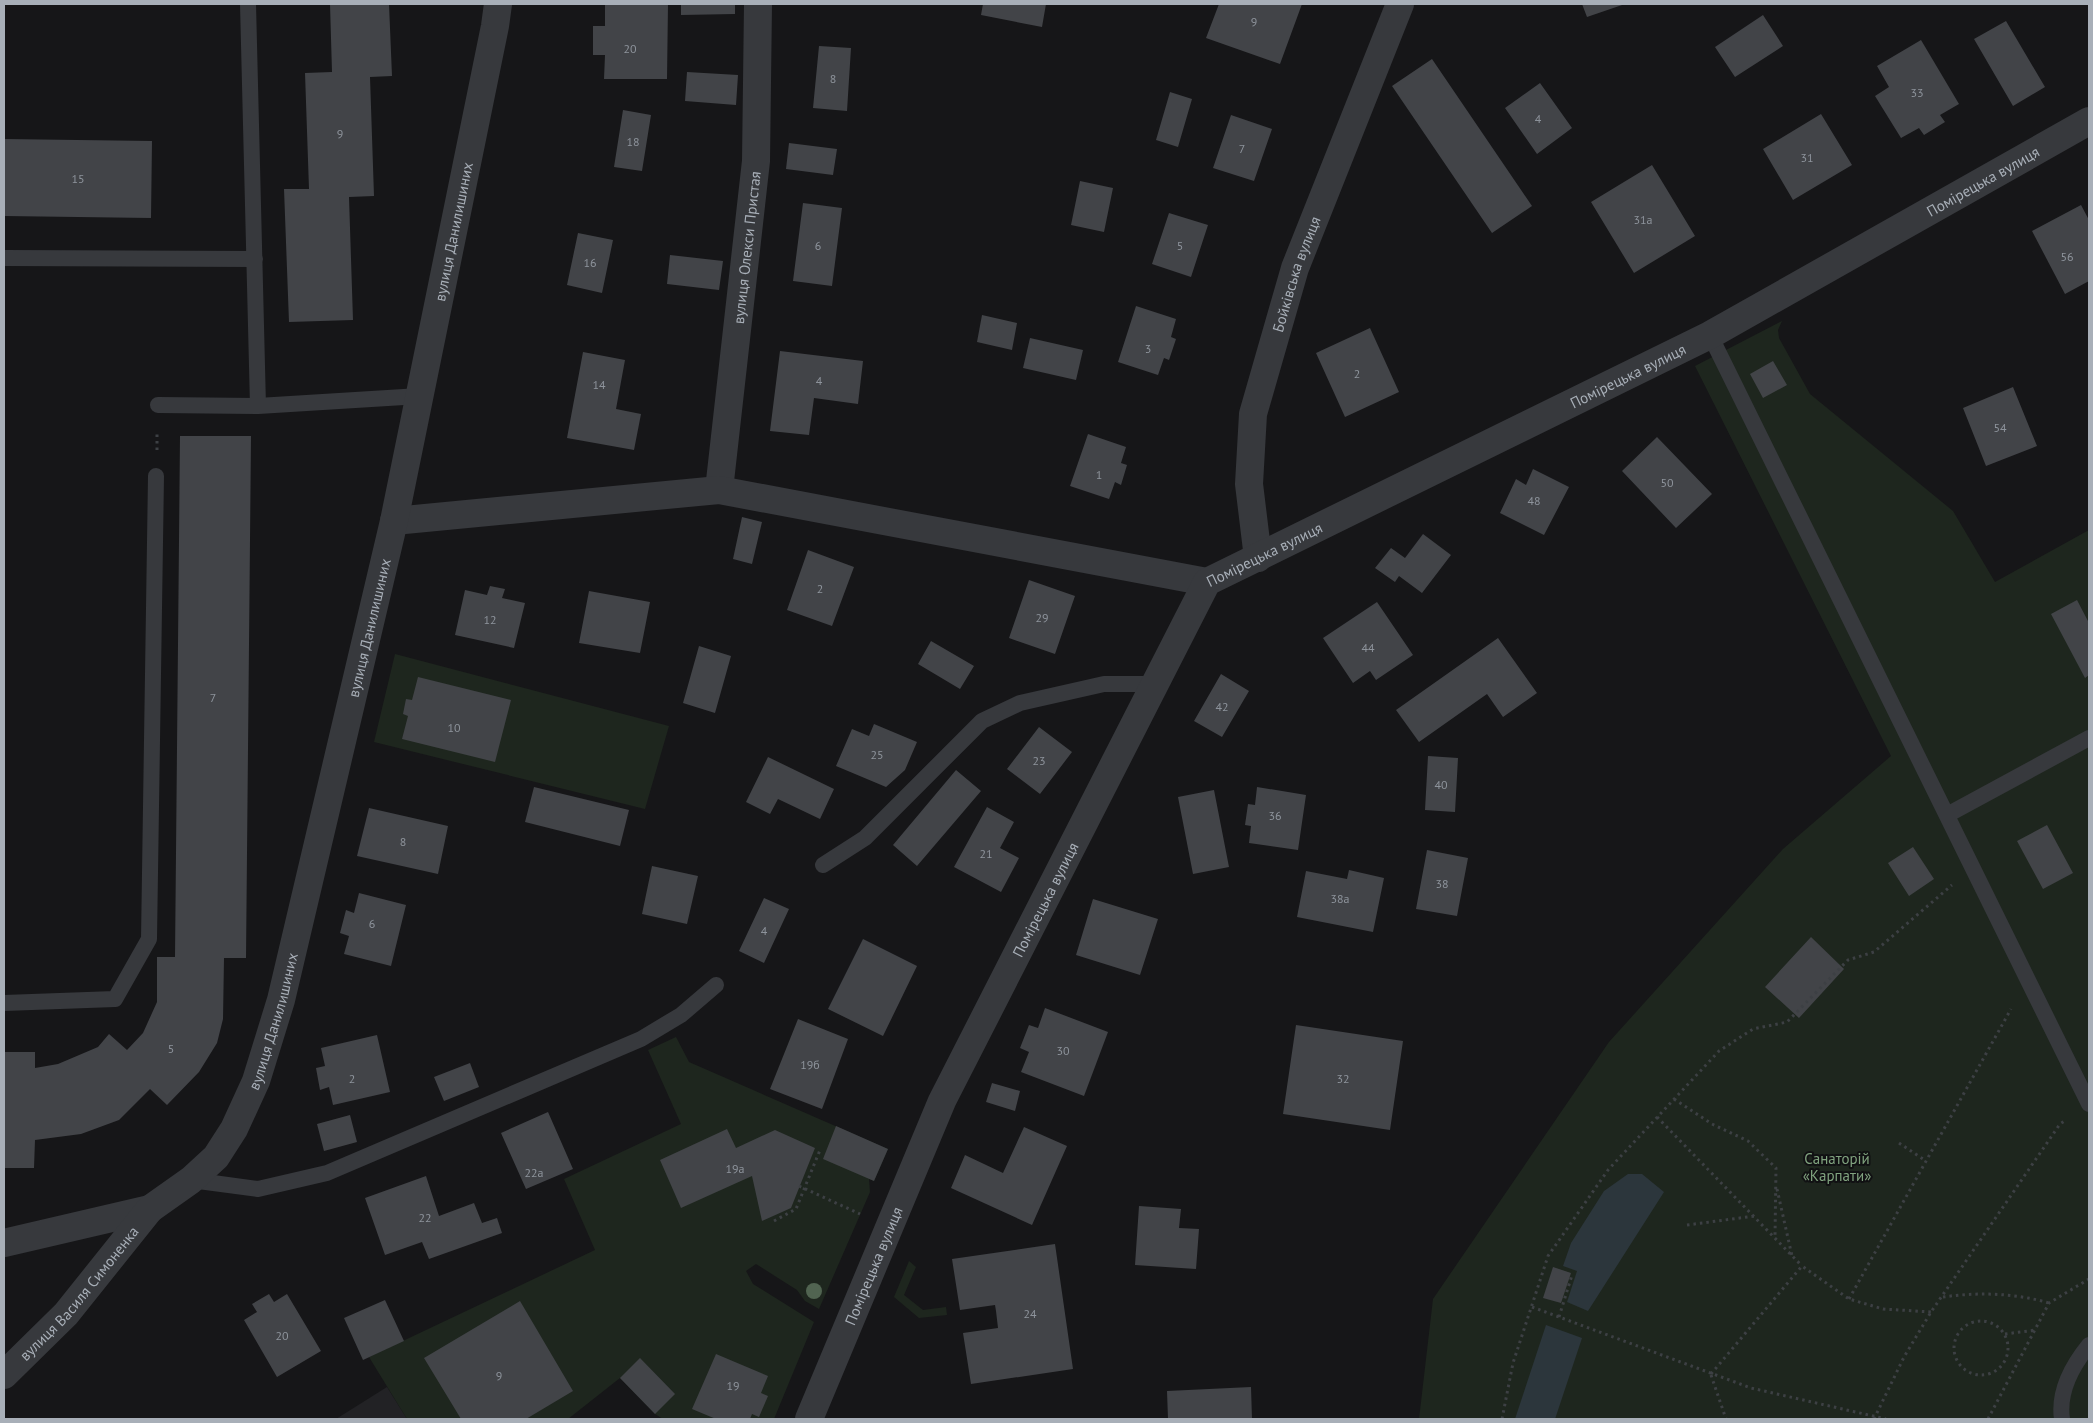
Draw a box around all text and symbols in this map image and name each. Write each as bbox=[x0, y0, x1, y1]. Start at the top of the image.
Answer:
house number: 9 bbox=[1251, 14, 1257, 29]
house number: 20 bbox=[623, 41, 637, 56]
house number: 8 bbox=[830, 71, 836, 86]
house number: 33 bbox=[1910, 85, 1924, 100]
house number: 4 bbox=[1535, 111, 1542, 126]
house number: 9 bbox=[337, 126, 343, 141]
house number: 18 bbox=[626, 134, 640, 149]
house number: 7 bbox=[1239, 141, 1245, 156]
street label: Помірецька вулиця bbox=[1923, 142, 2043, 220]
house number: 31 bbox=[1800, 150, 1814, 165]
street label: вулиця Данилишиних bbox=[430, 160, 477, 303]
street label: вулиця Олекси Пристая bbox=[728, 170, 764, 325]
house number: 15 bbox=[71, 171, 85, 186]
house number: 31а bbox=[1633, 212, 1653, 227]
street label: Бойківська вулиця bbox=[1268, 213, 1324, 334]
house number: 6 bbox=[815, 238, 821, 253]
house number: 5 bbox=[1177, 238, 1183, 253]
house number: 56 bbox=[2060, 249, 2074, 264]
house number: 16 bbox=[583, 255, 597, 270]
street label: Помірецька вулиця bbox=[1567, 339, 1689, 412]
house number: 3 bbox=[1145, 341, 1151, 356]
house number: 2 bbox=[1354, 366, 1360, 381]
house number: 4 bbox=[816, 373, 823, 388]
house number: 14 bbox=[592, 377, 606, 392]
house number: 54 bbox=[1993, 420, 2007, 435]
house number: 1 bbox=[1096, 467, 1102, 482]
house number: 50 bbox=[1660, 475, 1674, 490]
house number: 48 bbox=[1527, 493, 1541, 508]
street label: Помірецька вулиця bbox=[1203, 518, 1325, 590]
street label: вулиця Данилишиних bbox=[343, 556, 394, 699]
house number: 2 bbox=[817, 581, 823, 596]
house number: 29 bbox=[1035, 610, 1049, 625]
house number: 12 bbox=[483, 612, 497, 627]
house number: 44 bbox=[1361, 640, 1375, 655]
house number: 7 bbox=[210, 690, 216, 705]
house number: 42 bbox=[1215, 699, 1229, 714]
house number: 10 bbox=[447, 720, 461, 735]
house number: 25 bbox=[870, 747, 884, 762]
house number: 23 bbox=[1032, 753, 1046, 768]
house number: 40 bbox=[1434, 777, 1448, 792]
house number: 36 bbox=[1268, 808, 1282, 823]
house number: 8 bbox=[400, 834, 406, 849]
street label: Помірецька вулиця bbox=[1008, 839, 1082, 960]
house number: 21 bbox=[979, 846, 993, 861]
house number: 38 bbox=[1435, 876, 1449, 891]
house number: 38а bbox=[1330, 891, 1350, 906]
house number: 6 bbox=[369, 916, 375, 931]
house number: 4 bbox=[761, 923, 768, 938]
street label: вулиця Данилишиних bbox=[244, 950, 301, 1093]
house number: 5 bbox=[168, 1041, 174, 1056]
house number: 30 bbox=[1056, 1043, 1070, 1058]
house number: 19б bbox=[800, 1057, 820, 1072]
house number: 2 bbox=[349, 1071, 355, 1086]
house number: 32 bbox=[1336, 1071, 1350, 1086]
park label: Санаторій «Карпати» bbox=[1803, 1149, 1871, 1185]
house number: 19а bbox=[725, 1161, 745, 1176]
house number: 22а bbox=[524, 1165, 544, 1180]
street label: Помірецька вулиця bbox=[840, 1204, 906, 1328]
house number: 22 bbox=[418, 1210, 432, 1225]
street label: вулиця Василя Симоненка bbox=[15, 1222, 142, 1364]
house number: 24 bbox=[1023, 1306, 1037, 1321]
house number: 20 bbox=[275, 1328, 289, 1343]
house number: 9 bbox=[496, 1368, 502, 1383]
house number: 19 bbox=[726, 1378, 740, 1393]

